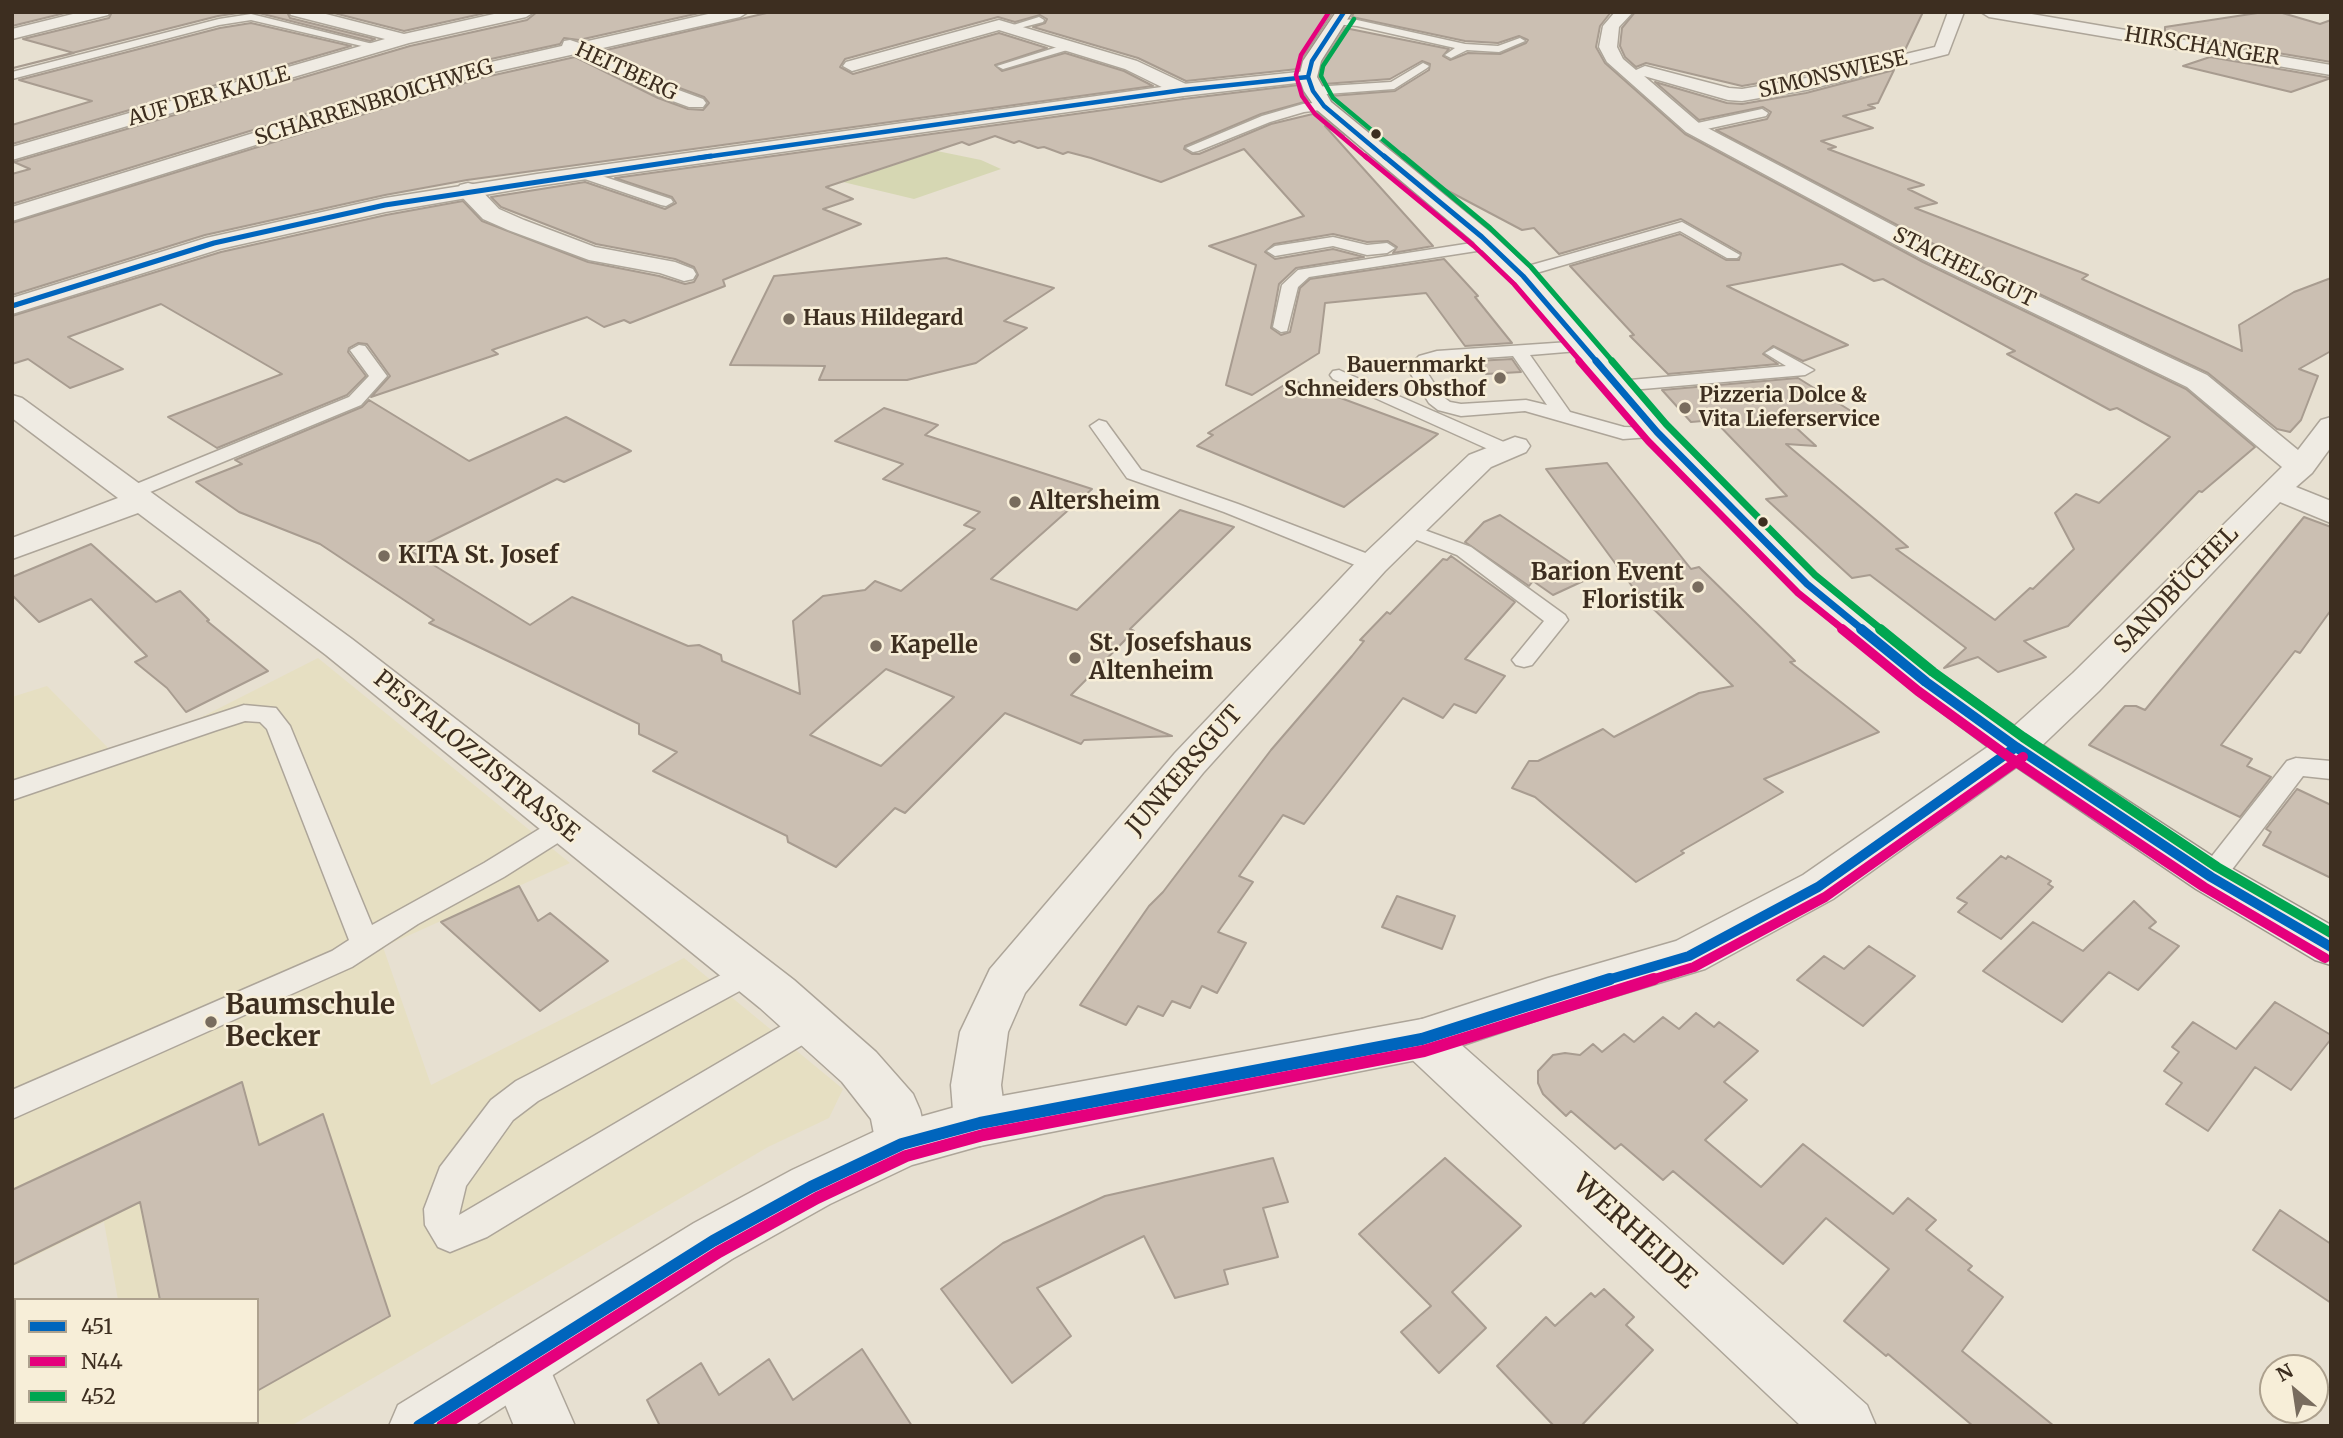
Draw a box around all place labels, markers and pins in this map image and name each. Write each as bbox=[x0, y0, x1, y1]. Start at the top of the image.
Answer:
unlabelled marker bbox=[1369, 127, 1383, 141]
place label: Haus Hildegard bbox=[803, 306, 963, 332]
marker: Haus Hildegard bbox=[781, 311, 797, 327]
place label: Bauernmarkt Schneiders Obsthof bbox=[1284, 353, 1486, 403]
marker: Bauernmarkt Schneiders Obsthof bbox=[1492, 370, 1508, 386]
place label: Pizzeria Dolce & Vita Lieferservice bbox=[1699, 383, 1880, 433]
marker: Pizzeria Dolce & Vita Lieferservice bbox=[1677, 400, 1693, 416]
place label: Altersheim bbox=[1029, 488, 1160, 516]
marker: Altersheim bbox=[1007, 494, 1023, 510]
unlabelled marker bbox=[1756, 515, 1770, 529]
place label: KITA St. Josef bbox=[398, 542, 559, 570]
marker: KITA St. Josef bbox=[376, 548, 392, 564]
place label: Barion Event Floristik bbox=[1530, 559, 1684, 615]
marker: Barion Event Floristik bbox=[1690, 579, 1706, 595]
place label: St. Josefshaus Altenheim bbox=[1089, 630, 1252, 686]
place label: Kapelle bbox=[890, 632, 978, 660]
marker: Kapelle bbox=[868, 638, 884, 654]
marker: St. Josefshaus Altenheim bbox=[1067, 650, 1083, 666]
place label: Baumschule Becker bbox=[225, 989, 395, 1055]
marker: Baumschule Becker bbox=[203, 1014, 219, 1030]

